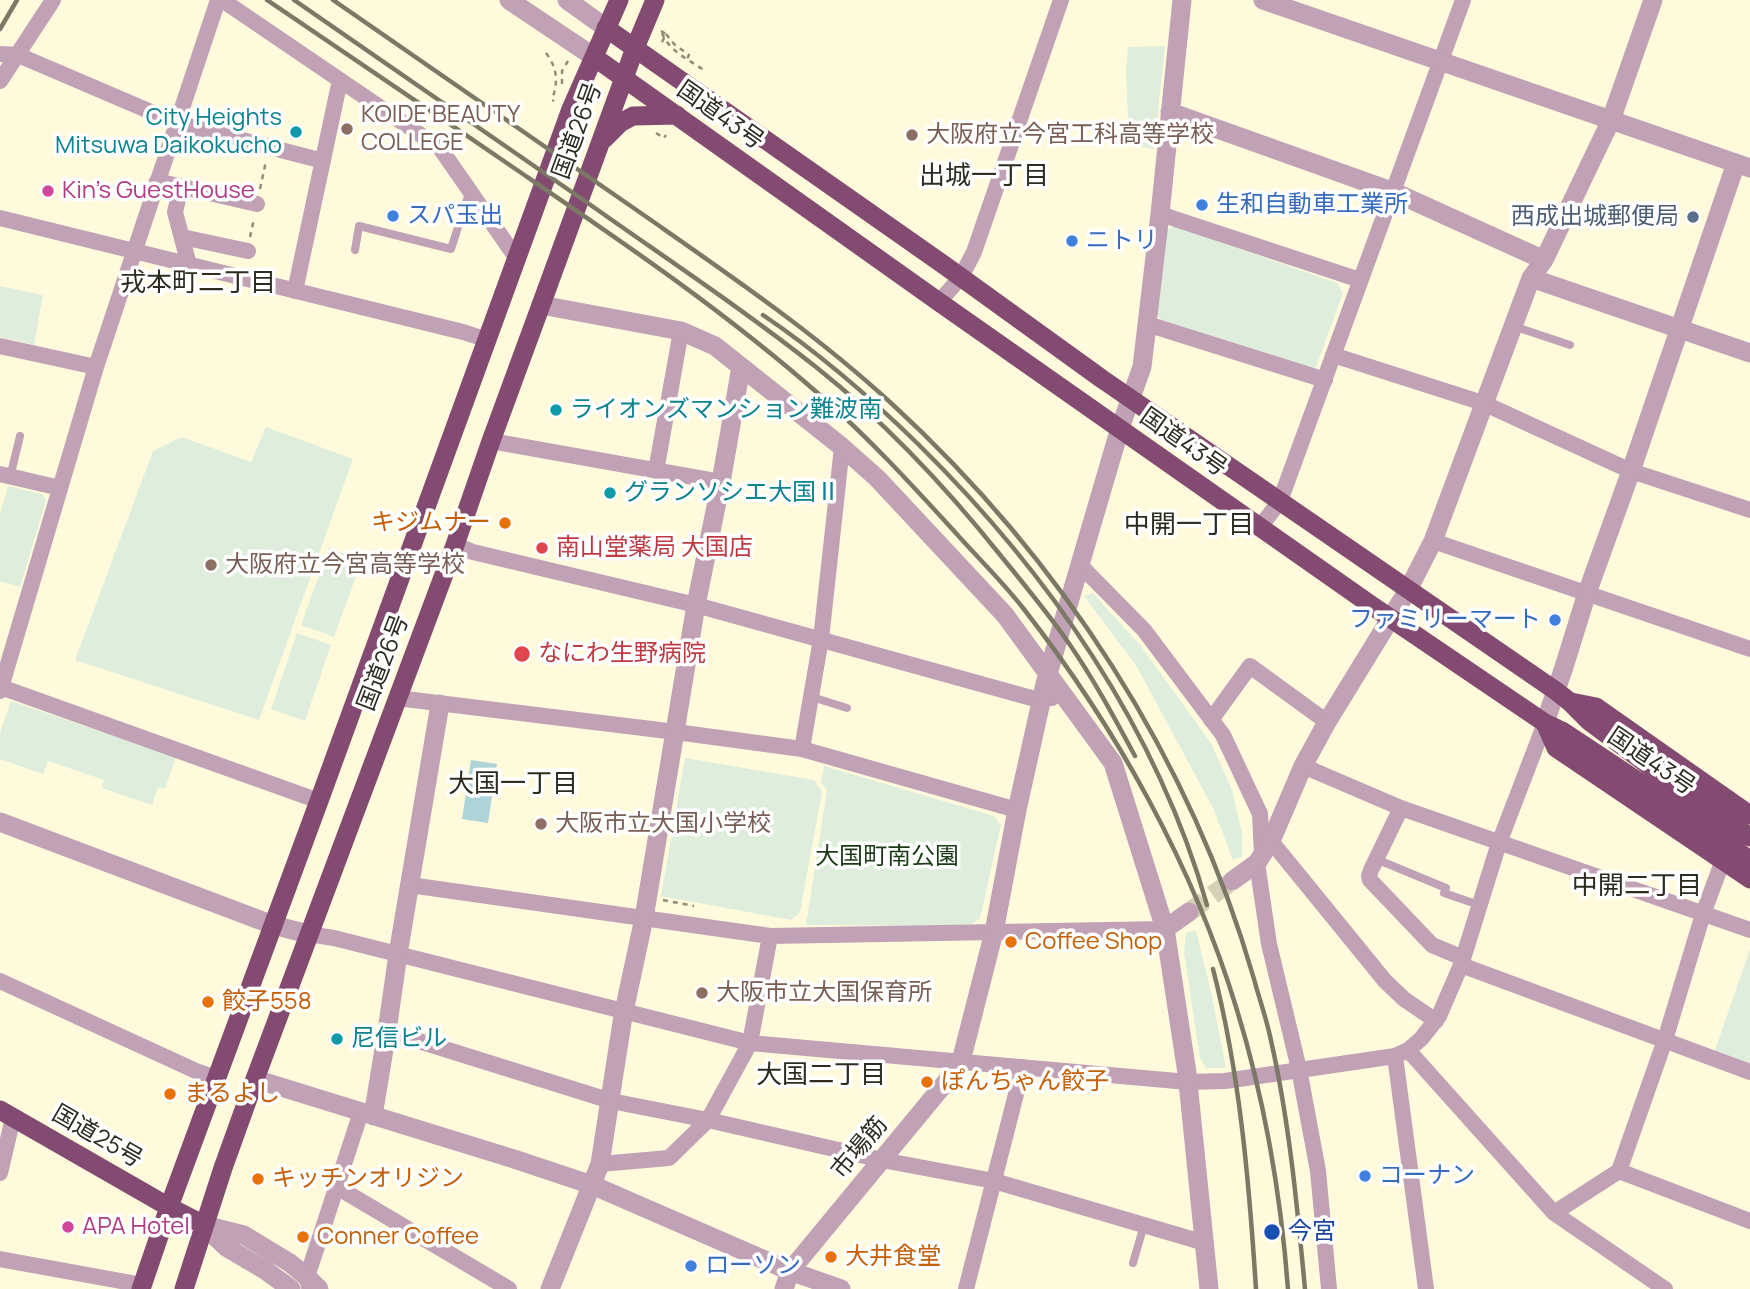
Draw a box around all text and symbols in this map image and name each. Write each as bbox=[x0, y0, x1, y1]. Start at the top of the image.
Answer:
street label: 国道43号 bbox=[671, 76, 769, 156]
street label: 国道26号 bbox=[547, 79, 609, 183]
place label: KOIDE BEAUTY COLLEGE bbox=[361, 101, 520, 157]
place label: City Heights Mitsuwa Daikokucho bbox=[55, 104, 282, 160]
marker: KOIDE BEAUTY COLLEGE bbox=[339, 121, 355, 137]
place label: 大阪府立今宮工科高等学校 bbox=[926, 121, 1214, 149]
marker: City Heights Mitsuwa Daikokucho bbox=[288, 124, 304, 140]
marker: 大阪府立今宮工科高等学校 bbox=[904, 127, 920, 143]
district label: 出城一丁目 bbox=[919, 161, 1049, 193]
place label: Kin’s GuestHouse bbox=[62, 177, 255, 205]
marker: Kin’s GuestHouse bbox=[40, 183, 56, 199]
place label: 生和自動車工業所 bbox=[1216, 191, 1408, 219]
marker: 生和自動車工業所 bbox=[1194, 197, 1210, 213]
place label: スパ玉出 bbox=[407, 202, 503, 230]
place label: 西成出城郵便局 bbox=[1511, 203, 1679, 231]
marker: スパ玉出 bbox=[385, 208, 401, 224]
marker: 西成出城郵便局 bbox=[1685, 209, 1701, 225]
place label: ニトリ bbox=[1086, 227, 1158, 255]
marker: ニトリ bbox=[1064, 233, 1080, 249]
district label: 戎本町二丁目 bbox=[120, 268, 276, 300]
place label: ライオンズマンション難波南 bbox=[570, 396, 882, 424]
marker: ライオンズマンション難波南 bbox=[548, 402, 564, 418]
street label: 国道43号 bbox=[1134, 403, 1232, 483]
place label: グランソシエ大国Ⅱ bbox=[624, 479, 840, 507]
marker: グランソシエ大国Ⅱ bbox=[602, 485, 618, 501]
place label: キジムナー bbox=[371, 509, 491, 537]
district label: 中開一丁目 bbox=[1124, 510, 1254, 542]
marker: キジムナー bbox=[497, 515, 513, 531]
place label: 南山堂薬局 大国店 bbox=[556, 534, 753, 562]
marker: 南山堂薬局 大国店 bbox=[534, 540, 550, 556]
place label: 大阪府立今宮高等学校 bbox=[225, 551, 465, 579]
marker: 大阪府立今宮高等学校 bbox=[203, 557, 219, 573]
place label: ファミリーマート bbox=[1349, 606, 1541, 634]
street label: 国道26号 bbox=[353, 611, 415, 715]
marker: ファミリーマート bbox=[1547, 612, 1563, 628]
place label: なにわ生野病院 bbox=[538, 640, 706, 668]
marker: なにわ生野病院 bbox=[512, 644, 532, 664]
street label: 国道43号 bbox=[1602, 722, 1700, 802]
district label: 大国一丁目 bbox=[448, 769, 578, 801]
place label: 大阪市立大国小学校 bbox=[555, 810, 771, 838]
marker: 大阪市立大国小学校 bbox=[533, 816, 549, 832]
park label: 大国町南公園 bbox=[815, 843, 959, 871]
district label: 中開二丁目 bbox=[1572, 871, 1702, 903]
place label: Coffee Shop bbox=[1025, 928, 1162, 956]
marker: Coffee Shop bbox=[1003, 934, 1019, 950]
place label: 大阪市立大国保育所 bbox=[716, 979, 932, 1007]
marker: 大阪市立大国保育所 bbox=[694, 985, 710, 1001]
place label: 餃子558 bbox=[222, 988, 312, 1016]
marker: 餃子558 bbox=[200, 994, 216, 1010]
place label: 尼信ビル bbox=[351, 1025, 447, 1053]
marker: 尼信ビル bbox=[329, 1031, 345, 1047]
district label: 大国二丁目 bbox=[756, 1060, 886, 1092]
place label: ぽんちゃん餃子 bbox=[941, 1068, 1109, 1096]
marker: ぽんちゃん餃子 bbox=[919, 1074, 935, 1090]
place label: まるよし bbox=[184, 1080, 280, 1108]
marker: まるよし bbox=[162, 1086, 178, 1102]
street label: 国道25号 bbox=[47, 1100, 147, 1174]
street label: 市場筋 bbox=[826, 1111, 894, 1185]
place label: コーナン bbox=[1379, 1162, 1475, 1190]
place label: キッチンオリジン bbox=[272, 1165, 464, 1193]
marker: コーナン bbox=[1357, 1168, 1373, 1184]
marker: キッチンオリジン bbox=[250, 1171, 266, 1187]
place label: APA Hotel bbox=[82, 1213, 190, 1241]
place label: 今宮 bbox=[1288, 1218, 1336, 1246]
marker: APA Hotel bbox=[60, 1219, 76, 1235]
marker: 今宮 bbox=[1262, 1222, 1282, 1242]
place label: Conner Coffee bbox=[317, 1223, 479, 1251]
marker: Conner Coffee bbox=[295, 1229, 311, 1245]
place label: 大井食堂 bbox=[845, 1243, 941, 1271]
marker: 大井食堂 bbox=[823, 1249, 839, 1265]
place label: ローソン bbox=[705, 1252, 801, 1280]
marker: ローソン bbox=[683, 1258, 699, 1274]

